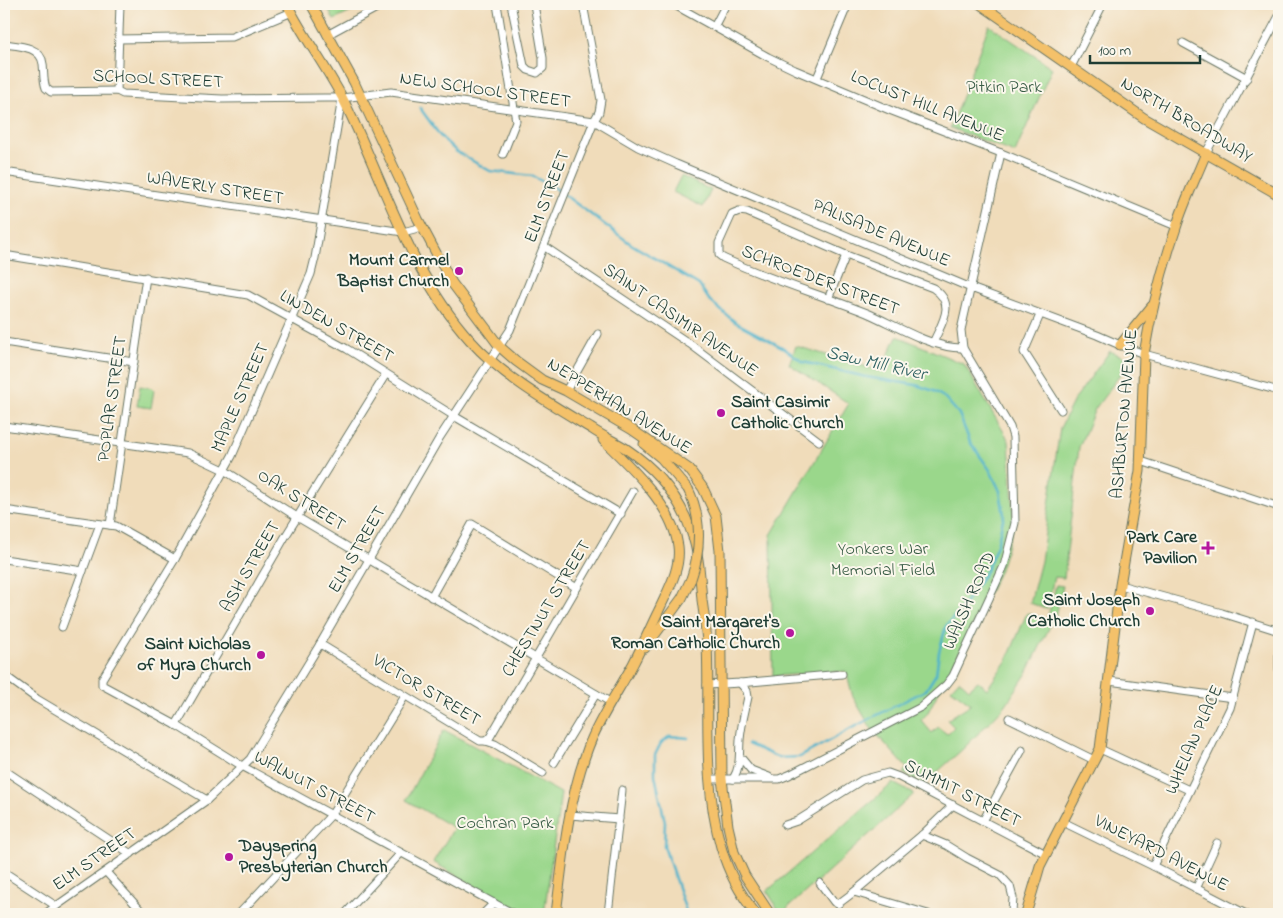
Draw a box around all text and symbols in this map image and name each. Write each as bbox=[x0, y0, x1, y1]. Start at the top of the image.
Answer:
scale bar bbox=[1090, 32, 1200, 64]
text: 100 m bbox=[1098, 40, 1131, 62]
street label: SCHOOL STREET bbox=[92, 64, 224, 96]
street label: LOCUST HILL AVENUE bbox=[846, 64, 1008, 150]
street label: NEW SCHOOL STREET bbox=[398, 66, 572, 116]
street label: NORTH BROADWAY bbox=[1115, 71, 1258, 171]
park label: Pitkin Park bbox=[966, 75, 1042, 101]
street label: ELM STREET bbox=[518, 147, 578, 247]
street label: WAVERLY STREET bbox=[145, 165, 285, 213]
street label: PALISADE AVENUE bbox=[808, 193, 954, 275]
street label: SCHROEDER STREET bbox=[737, 239, 903, 323]
place label: Mount Carmel Baptist Church bbox=[337, 248, 449, 295]
street label: SAINT CASIMIR AVENUE bbox=[597, 257, 763, 385]
marker: Mount Carmel Baptist Church bbox=[453, 265, 465, 277]
street label: LINDEN STREET bbox=[274, 284, 398, 370]
street label: ASHBURTON AVENUE bbox=[1105, 328, 1145, 500]
street label: POPLAR STREET bbox=[91, 334, 135, 464]
street label: MAPLE STREET bbox=[205, 339, 277, 457]
water label: Saw Mill River bbox=[823, 339, 931, 389]
street label: NEPPERHAN AVENUE bbox=[542, 352, 696, 462]
place label: Saint Casimir Catholic Church bbox=[731, 390, 844, 437]
marker: Saint Casimir Catholic Church bbox=[715, 407, 727, 419]
street label: OAK STREET bbox=[252, 463, 350, 539]
street label: ELM STREET bbox=[323, 502, 393, 598]
street label: ASH STREET bbox=[214, 517, 288, 617]
place label: Park Care Pavilion bbox=[1127, 525, 1198, 572]
street label: CHESTNUT STREET bbox=[496, 536, 598, 682]
park label: Yonkers War Memorial Field bbox=[831, 537, 935, 584]
marker: Park Care Pavilion bbox=[1201, 541, 1215, 555]
street label: WALSH ROAD bbox=[937, 548, 1003, 654]
place label: Saint Joseph Catholic Church bbox=[1027, 588, 1140, 635]
marker: Saint Joseph Catholic Church bbox=[1144, 605, 1156, 617]
place label: Saint Margaret's Roman Catholic Church bbox=[611, 610, 780, 657]
marker: Saint Margaret's Roman Catholic Church bbox=[784, 627, 796, 639]
place label: Saint Nicholas of Myra Church bbox=[137, 632, 251, 680]
street label: VICTOR STREET bbox=[366, 648, 485, 734]
marker: Saint Nicholas of Myra Church bbox=[255, 649, 267, 661]
street label: WHELAN PLACE bbox=[1159, 681, 1231, 799]
street label: WALNUT STREET bbox=[249, 745, 379, 831]
street label: SUMMIT STREET bbox=[899, 753, 1025, 835]
street label: VINEYARD AVENUE bbox=[1088, 808, 1233, 899]
park label: Cochran Park bbox=[457, 811, 554, 837]
street label: ELM STREET bbox=[48, 822, 142, 898]
place label: Dayspring Presbyterian Church bbox=[238, 834, 388, 882]
marker: Dayspring Presbyterian Church bbox=[223, 851, 235, 863]

